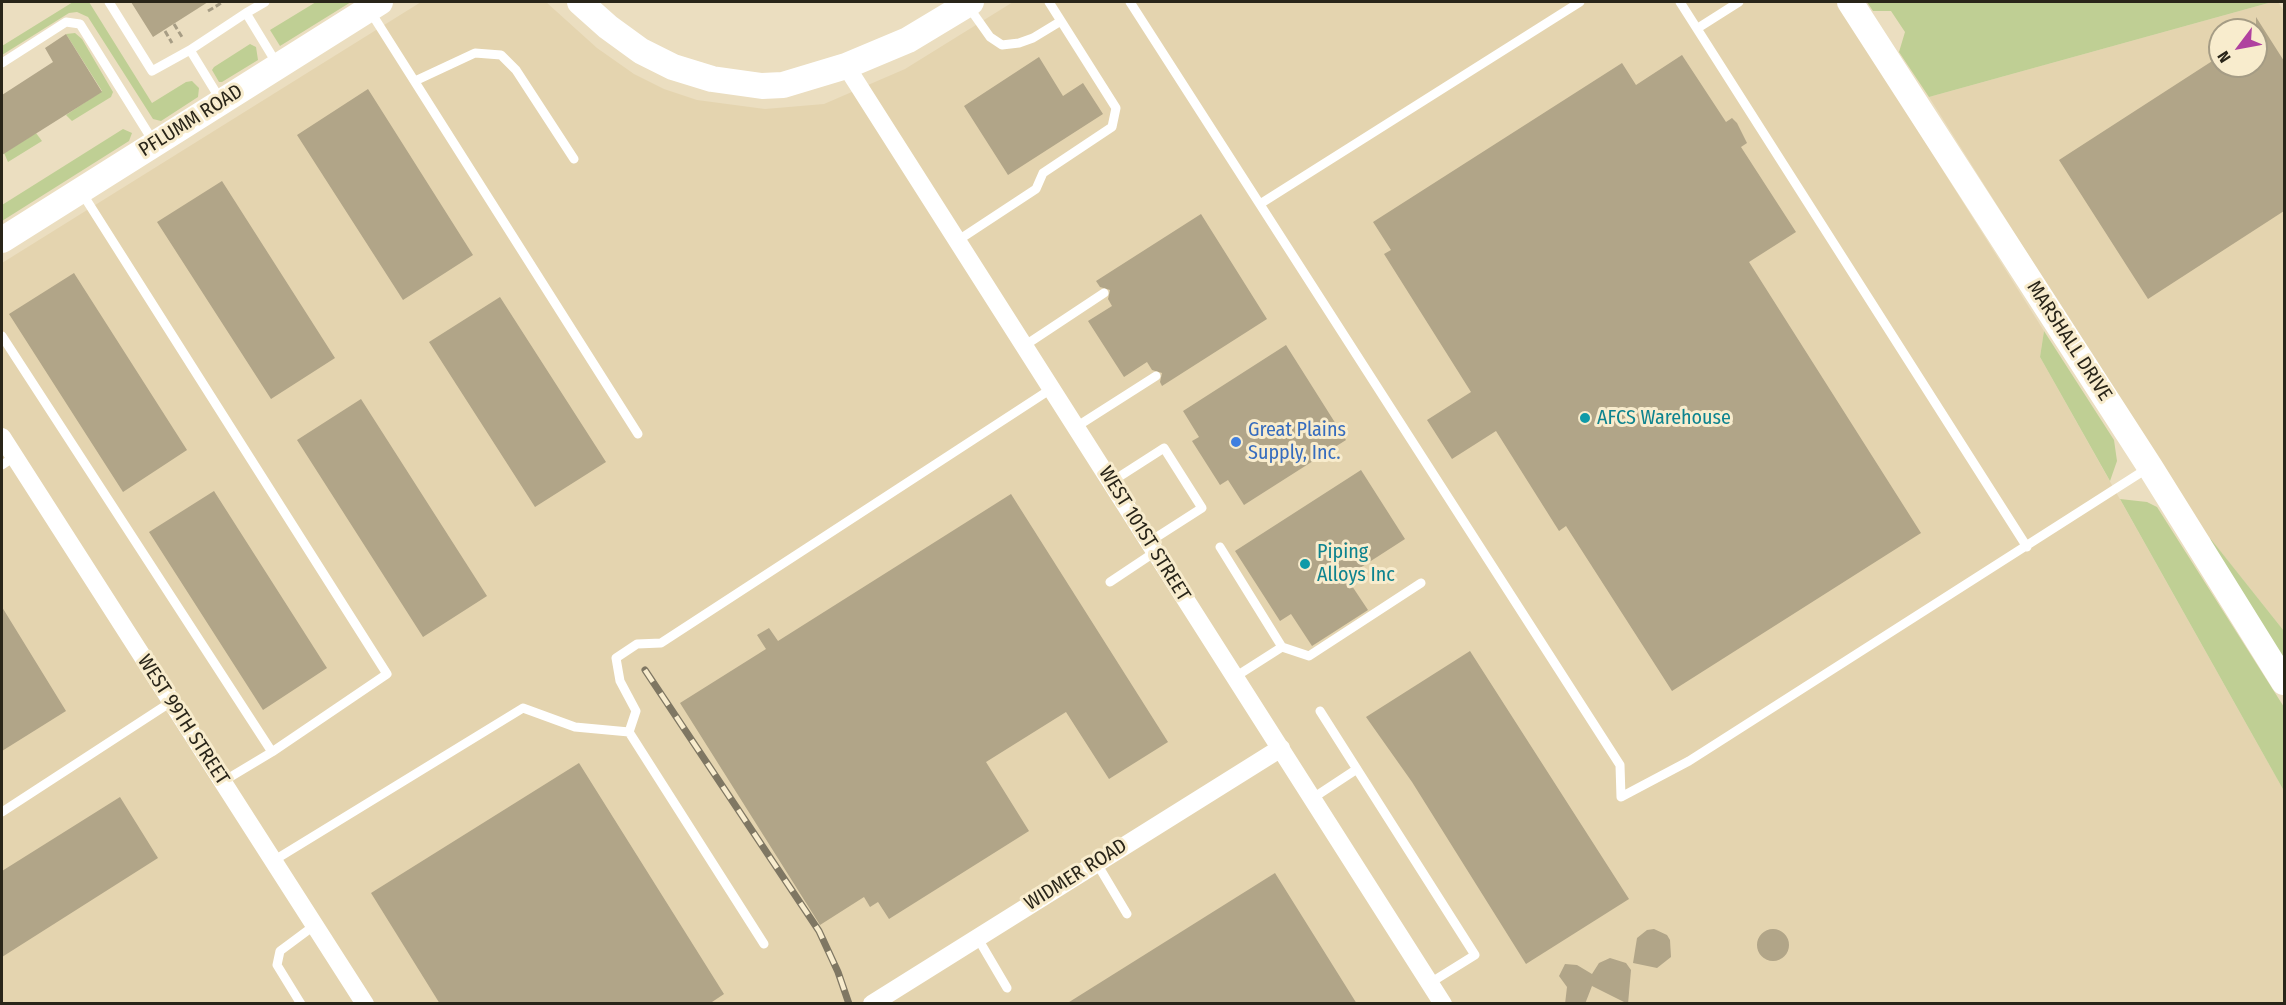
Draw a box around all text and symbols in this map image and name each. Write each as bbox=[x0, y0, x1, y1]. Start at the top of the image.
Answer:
north arrow bbox=[2208, 18, 2268, 78]
text: N bbox=[2213, 48, 2235, 66]
street label: PFLUMM ROAD bbox=[135, 80, 247, 162]
street label: MARSHALL DRIVE bbox=[2021, 277, 2117, 405]
place label: AFCS Warehouse bbox=[1597, 406, 1731, 430]
marker: AFCS Warehouse bbox=[1578, 411, 1592, 425]
place label: Great Plains Supply, Inc. bbox=[1248, 418, 1346, 465]
marker: Great Plains Supply, Inc. bbox=[1229, 435, 1243, 449]
street label: WEST 101ST STREET bbox=[1093, 462, 1195, 606]
place label: Piping Alloys Inc bbox=[1317, 540, 1395, 587]
marker: Piping Alloys Inc bbox=[1298, 557, 1312, 571]
street label: WEST 99TH STREET bbox=[132, 650, 234, 790]
street label: WIDMER ROAD bbox=[1020, 834, 1132, 916]

